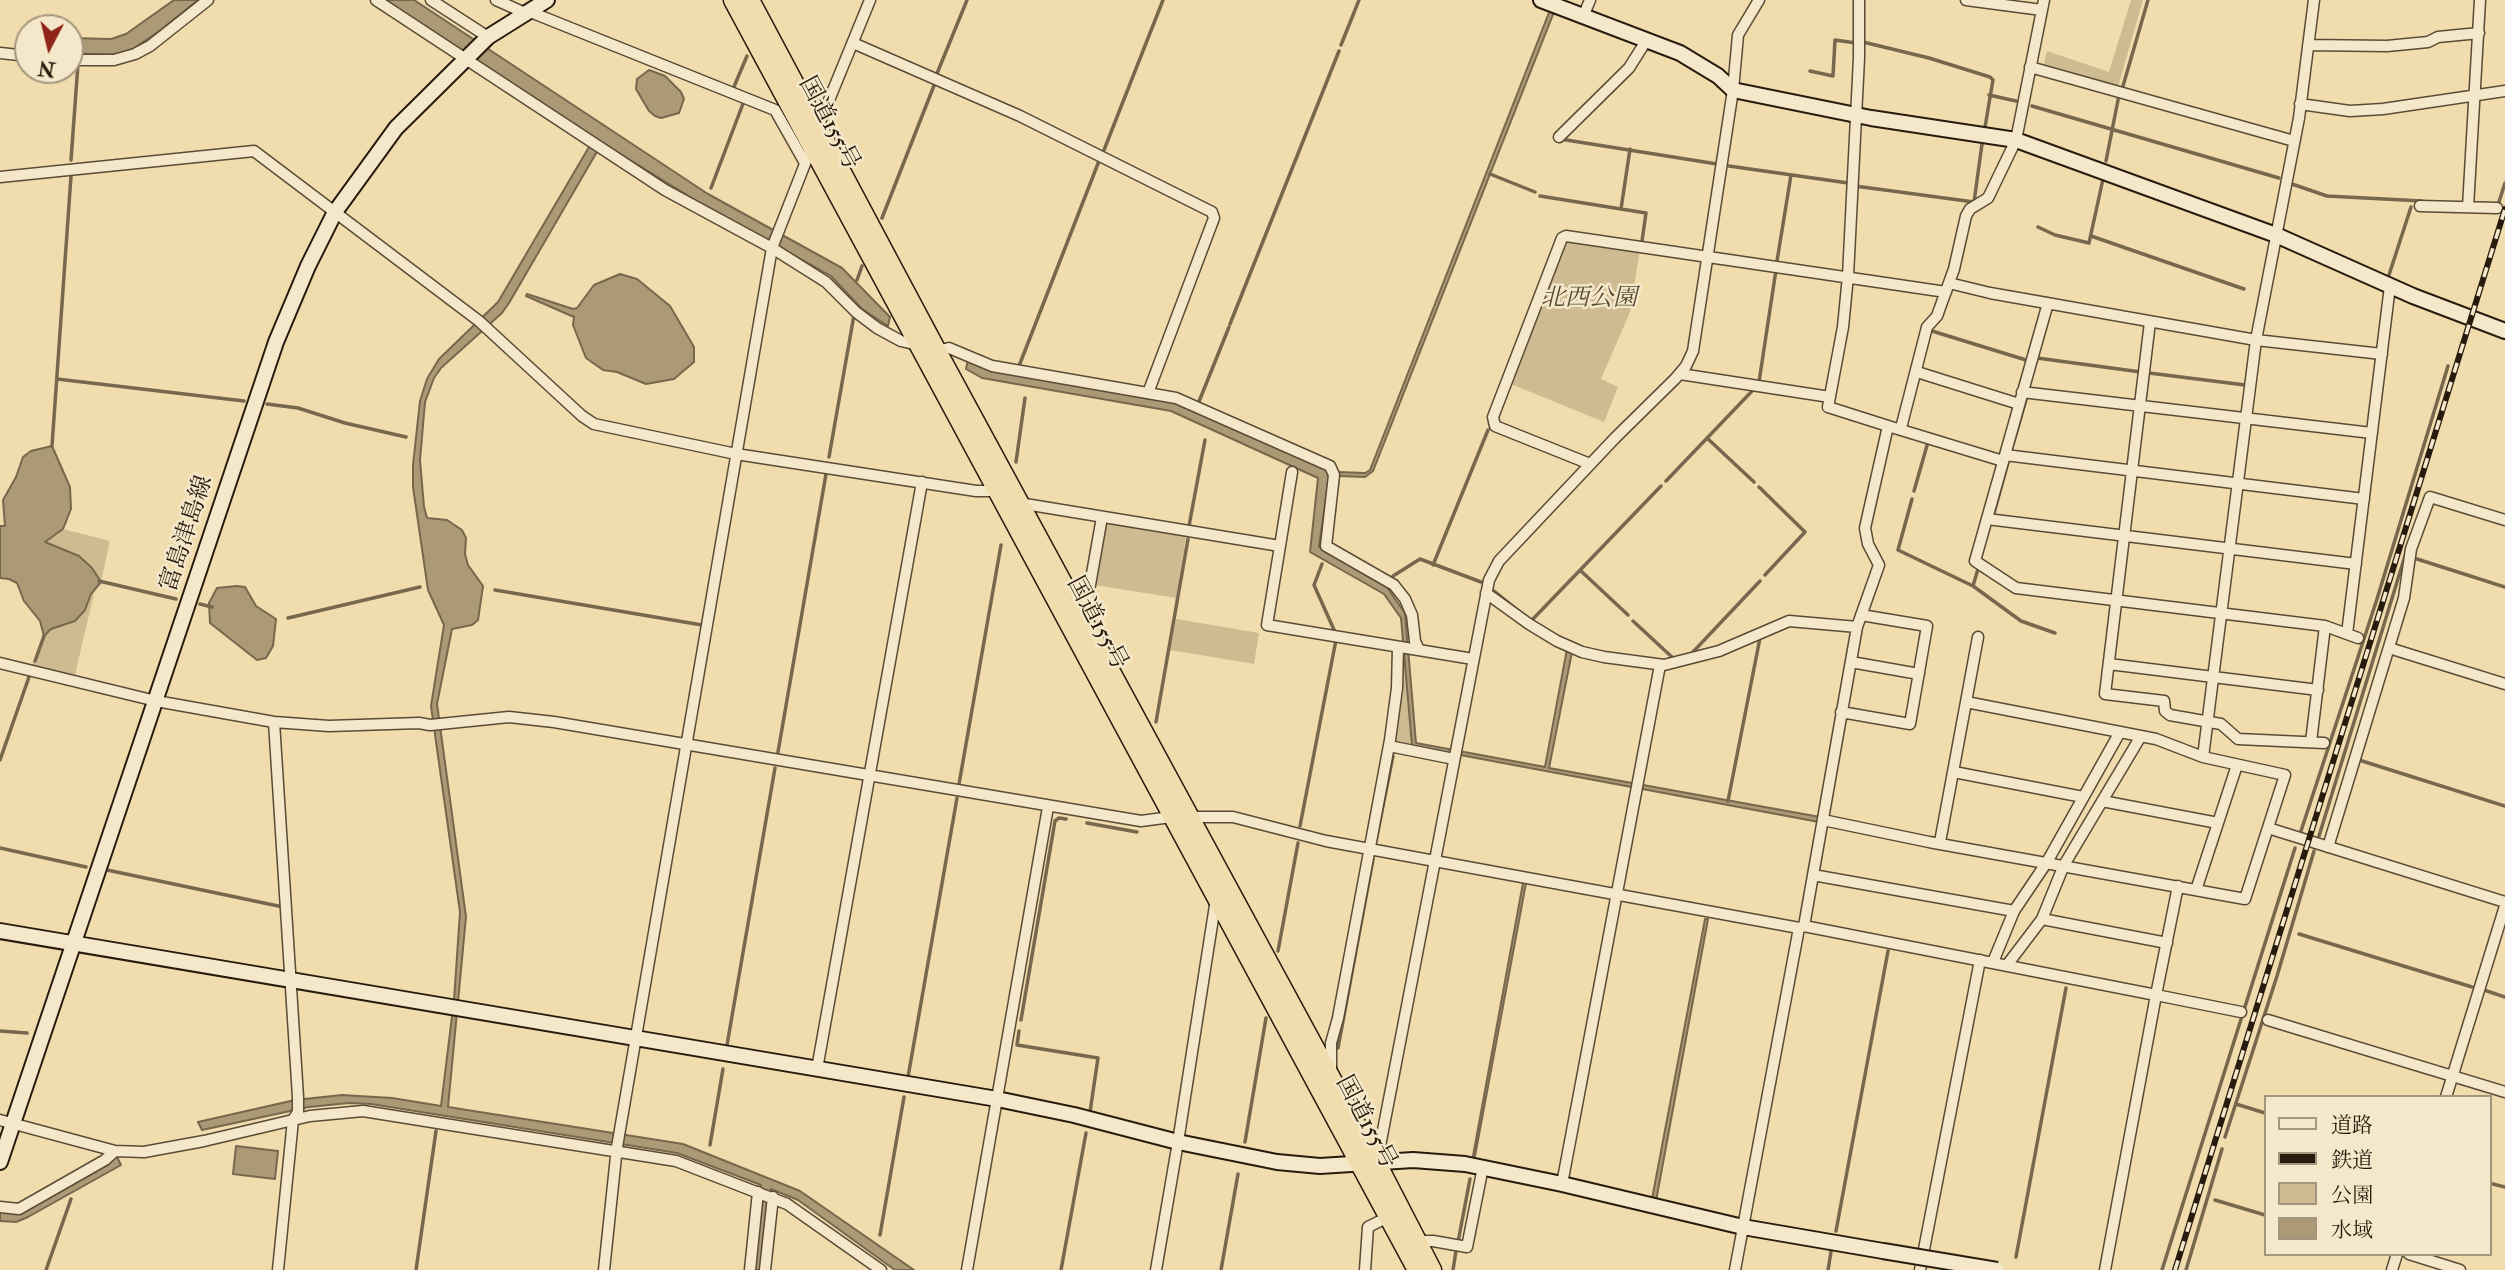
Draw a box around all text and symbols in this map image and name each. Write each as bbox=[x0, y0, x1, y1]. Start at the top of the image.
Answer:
north arrow bbox=[14, 14, 84, 84]
text: N bbox=[37, 55, 57, 81]
street label: 国道155号 bbox=[791, 72, 865, 176]
park label: 北西公園 bbox=[1541, 286, 1637, 314]
street label: 富島津島線 bbox=[156, 472, 220, 596]
street label: 国道155号 bbox=[1059, 572, 1133, 676]
street label: 国道155号 bbox=[1328, 1071, 1402, 1175]
legend bbox=[2264, 1095, 2491, 1256]
text: 道路 bbox=[2331, 1112, 2373, 1139]
text: 鉄道 bbox=[2331, 1147, 2373, 1174]
text: 公園 bbox=[2331, 1182, 2373, 1209]
text: 水域 bbox=[2331, 1217, 2373, 1244]

